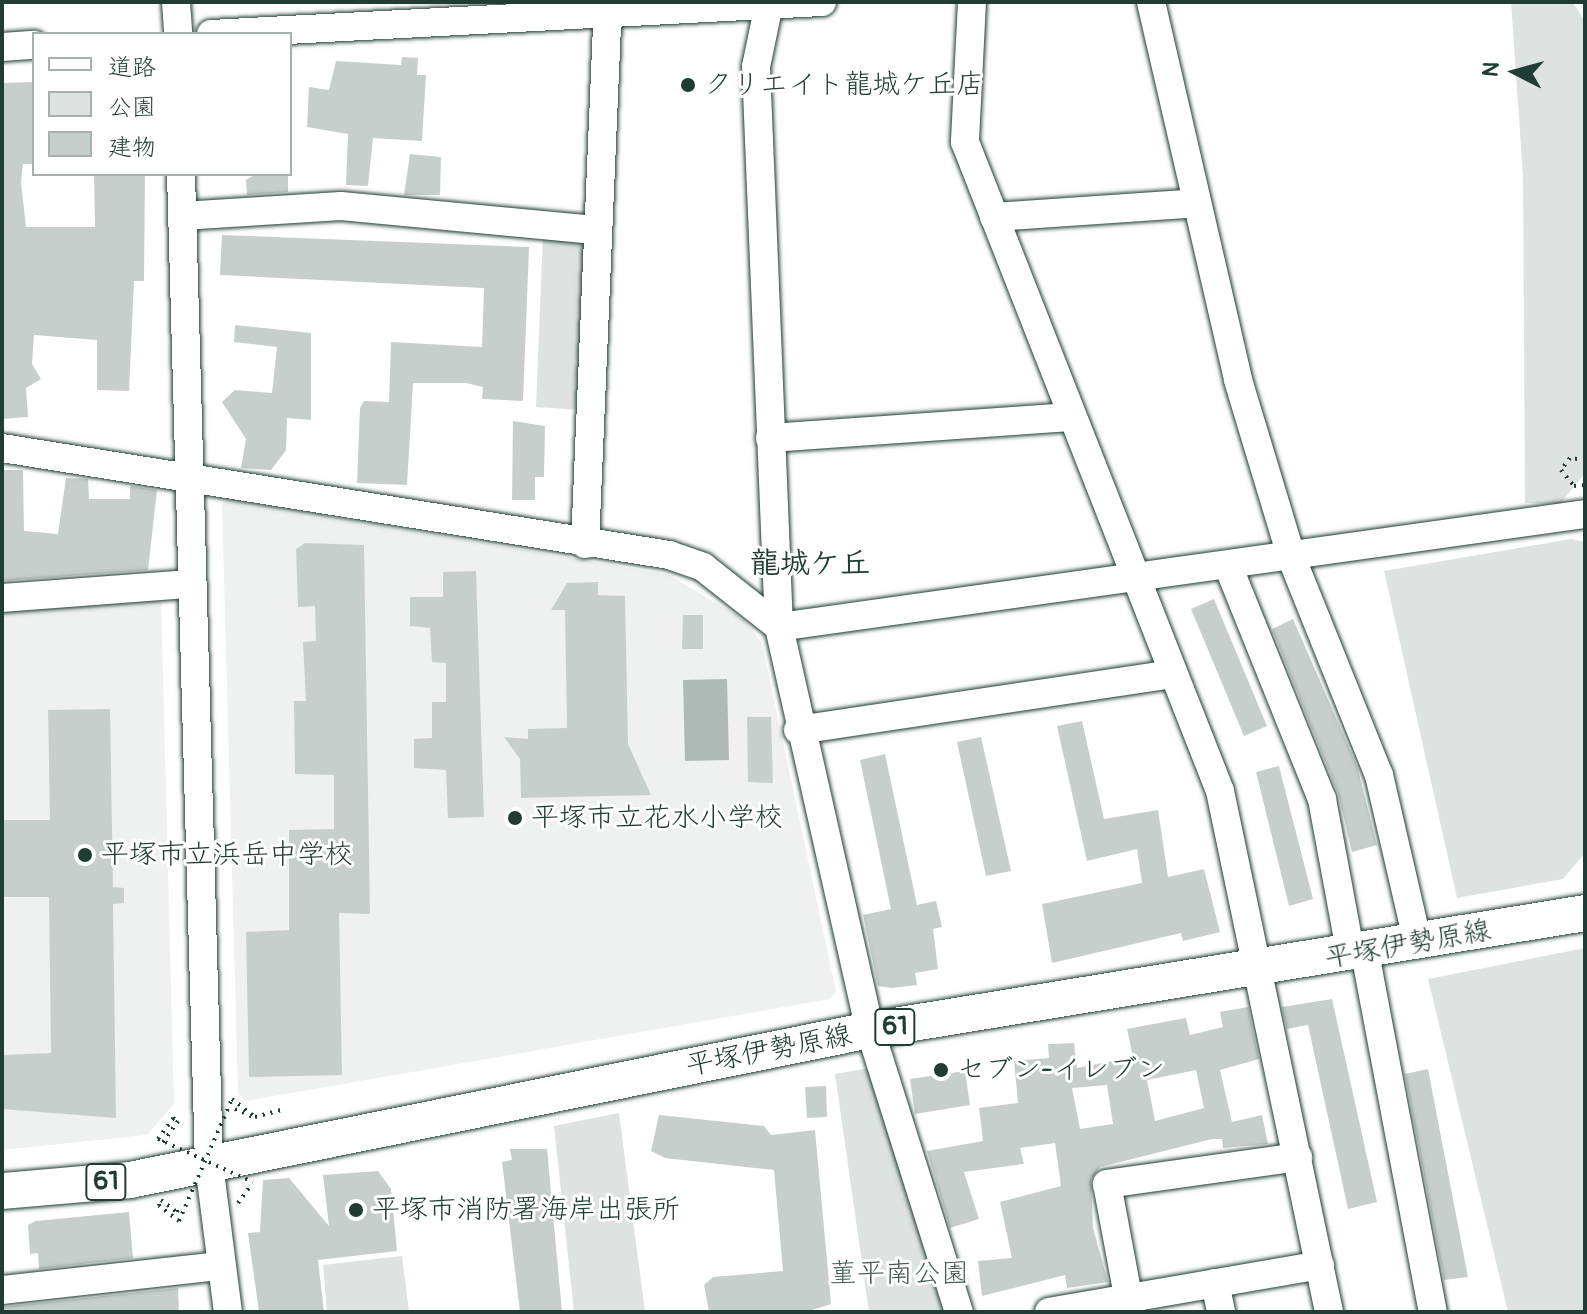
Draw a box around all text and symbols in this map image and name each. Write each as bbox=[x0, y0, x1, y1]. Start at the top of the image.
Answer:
legend bbox=[32, 32, 292, 176]
north arrow bbox=[1475, 32, 1555, 112]
text: 道路 bbox=[108, 53, 156, 82]
text: N bbox=[1476, 61, 1506, 78]
place label: クリエイト龍城ケ丘店 bbox=[704, 68, 984, 102]
marker: クリエイト龍城ケ丘店 bbox=[679, 76, 697, 94]
text: 公園 bbox=[108, 93, 156, 122]
text: 建物 bbox=[108, 133, 156, 162]
district label: 龍城ケ丘 bbox=[750, 546, 870, 582]
place label: 平塚市立花水小学校 bbox=[531, 801, 783, 835]
marker: 平塚市立花水小学校 bbox=[506, 809, 524, 827]
place label: 平塚市立浜岳中学校 bbox=[101, 838, 353, 872]
marker: 平塚市立浜岳中学校 bbox=[76, 846, 94, 864]
street label: 平塚伊勢原線 bbox=[1322, 914, 1494, 976]
road number: 61 bbox=[873, 1005, 917, 1049]
street label: 平塚伊勢原線 bbox=[683, 1018, 855, 1084]
place label: セブン-イレブン bbox=[957, 1053, 1165, 1087]
marker: セブン-イレブン bbox=[932, 1061, 950, 1079]
road number: 61 bbox=[84, 1160, 128, 1204]
place label: 平塚市消防署海岸出張所 bbox=[372, 1193, 680, 1227]
marker: 平塚市消防署海岸出張所 bbox=[347, 1201, 365, 1219]
park label: 菫平南公園 bbox=[829, 1257, 969, 1291]

